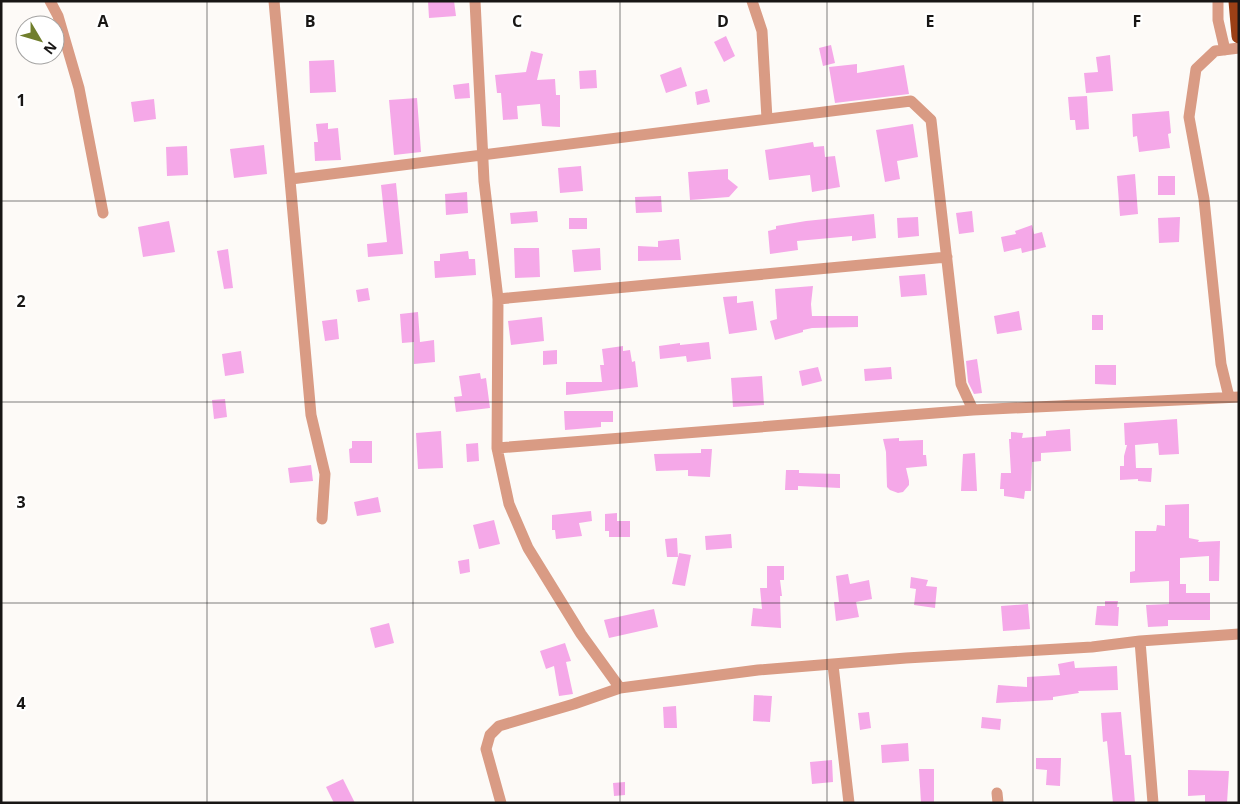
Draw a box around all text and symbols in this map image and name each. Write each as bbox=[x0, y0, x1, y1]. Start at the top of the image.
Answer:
text: A bbox=[97, 10, 109, 32]
text: B bbox=[305, 10, 315, 32]
text: C bbox=[512, 10, 522, 32]
text: D bbox=[717, 10, 729, 32]
text: E bbox=[926, 10, 935, 32]
text: F bbox=[1133, 10, 1141, 32]
north arrow bbox=[15, 15, 65, 65]
text: N bbox=[40, 38, 62, 59]
text: 1 bbox=[16, 89, 26, 111]
text: 2 bbox=[16, 290, 26, 312]
text: 3 bbox=[16, 491, 26, 513]
text: 4 bbox=[16, 692, 26, 714]

